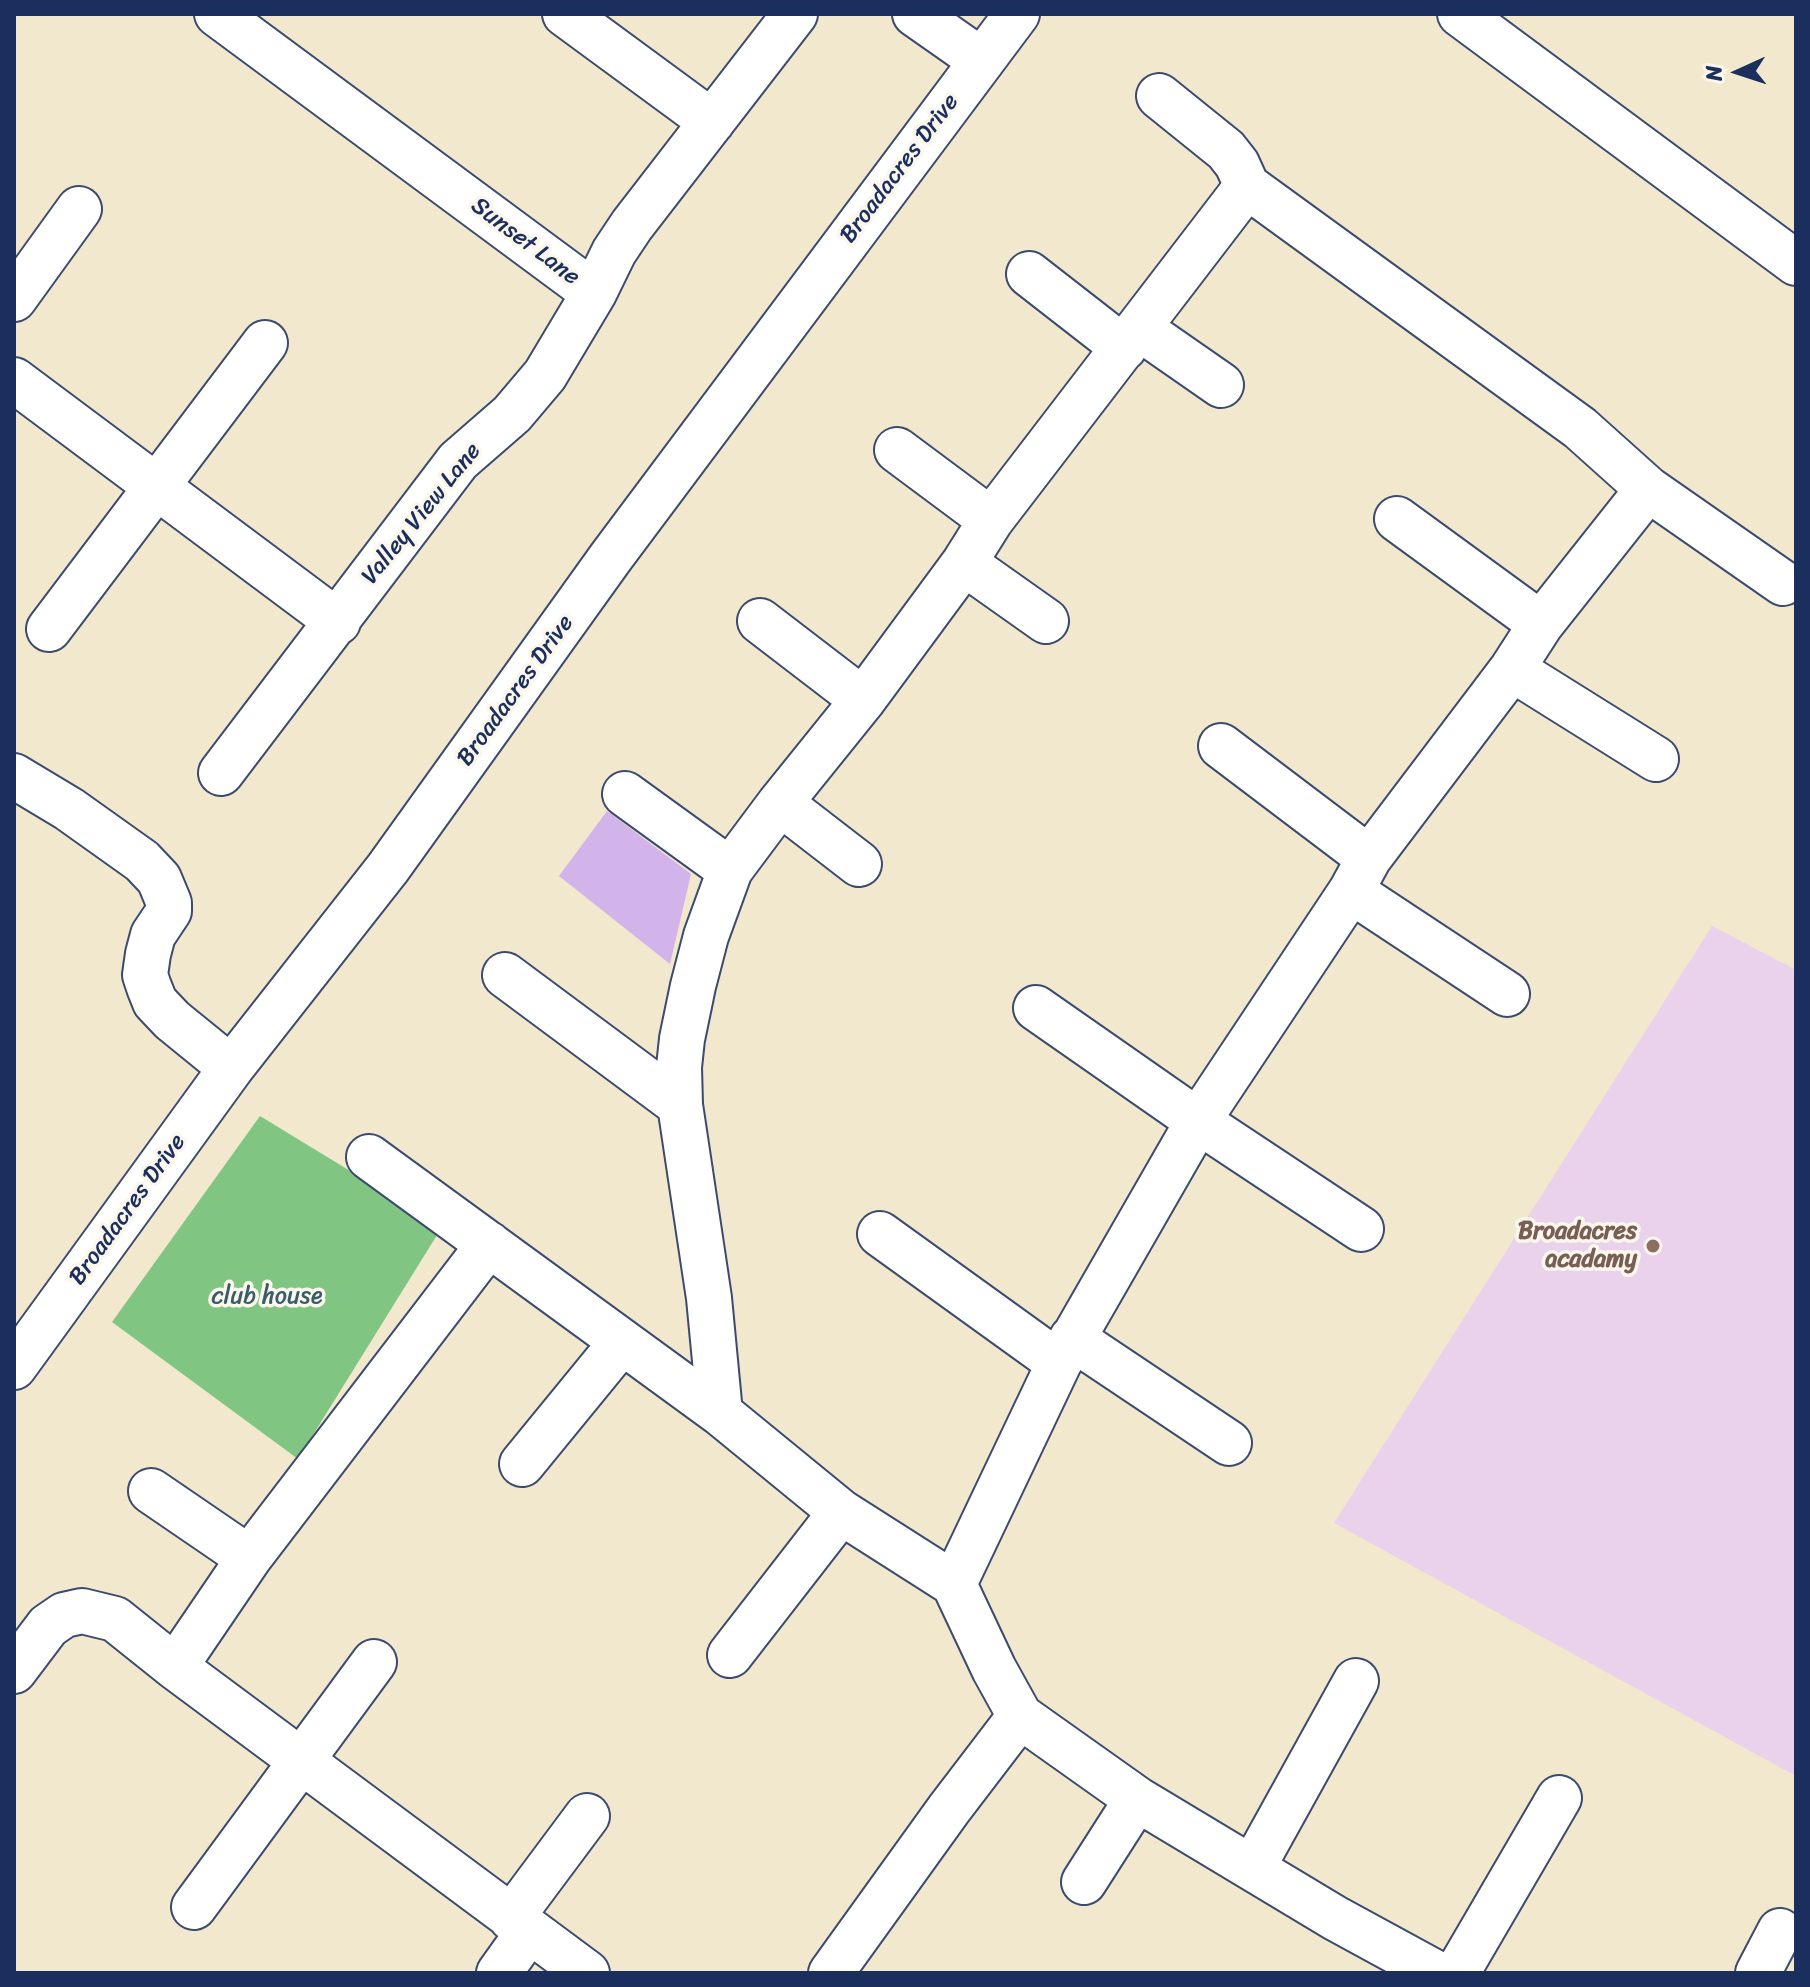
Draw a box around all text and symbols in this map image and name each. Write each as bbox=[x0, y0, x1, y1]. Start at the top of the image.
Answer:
north arrow bbox=[1698, 32, 1778, 112]
text: N bbox=[1694, 65, 1733, 82]
street label: Broadacres Drive bbox=[834, 89, 966, 249]
street label: Sunset Lane bbox=[465, 192, 585, 292]
street label: Valley View Lane bbox=[356, 437, 488, 591]
street label: Broadacres Drive bbox=[452, 610, 580, 772]
street label: Broadacres Drive bbox=[64, 1129, 192, 1291]
place label: Broadacres acadamy bbox=[1518, 1218, 1637, 1274]
marker: Broadacres acadamy bbox=[1644, 1237, 1662, 1255]
park label: club house bbox=[212, 1283, 322, 1311]

